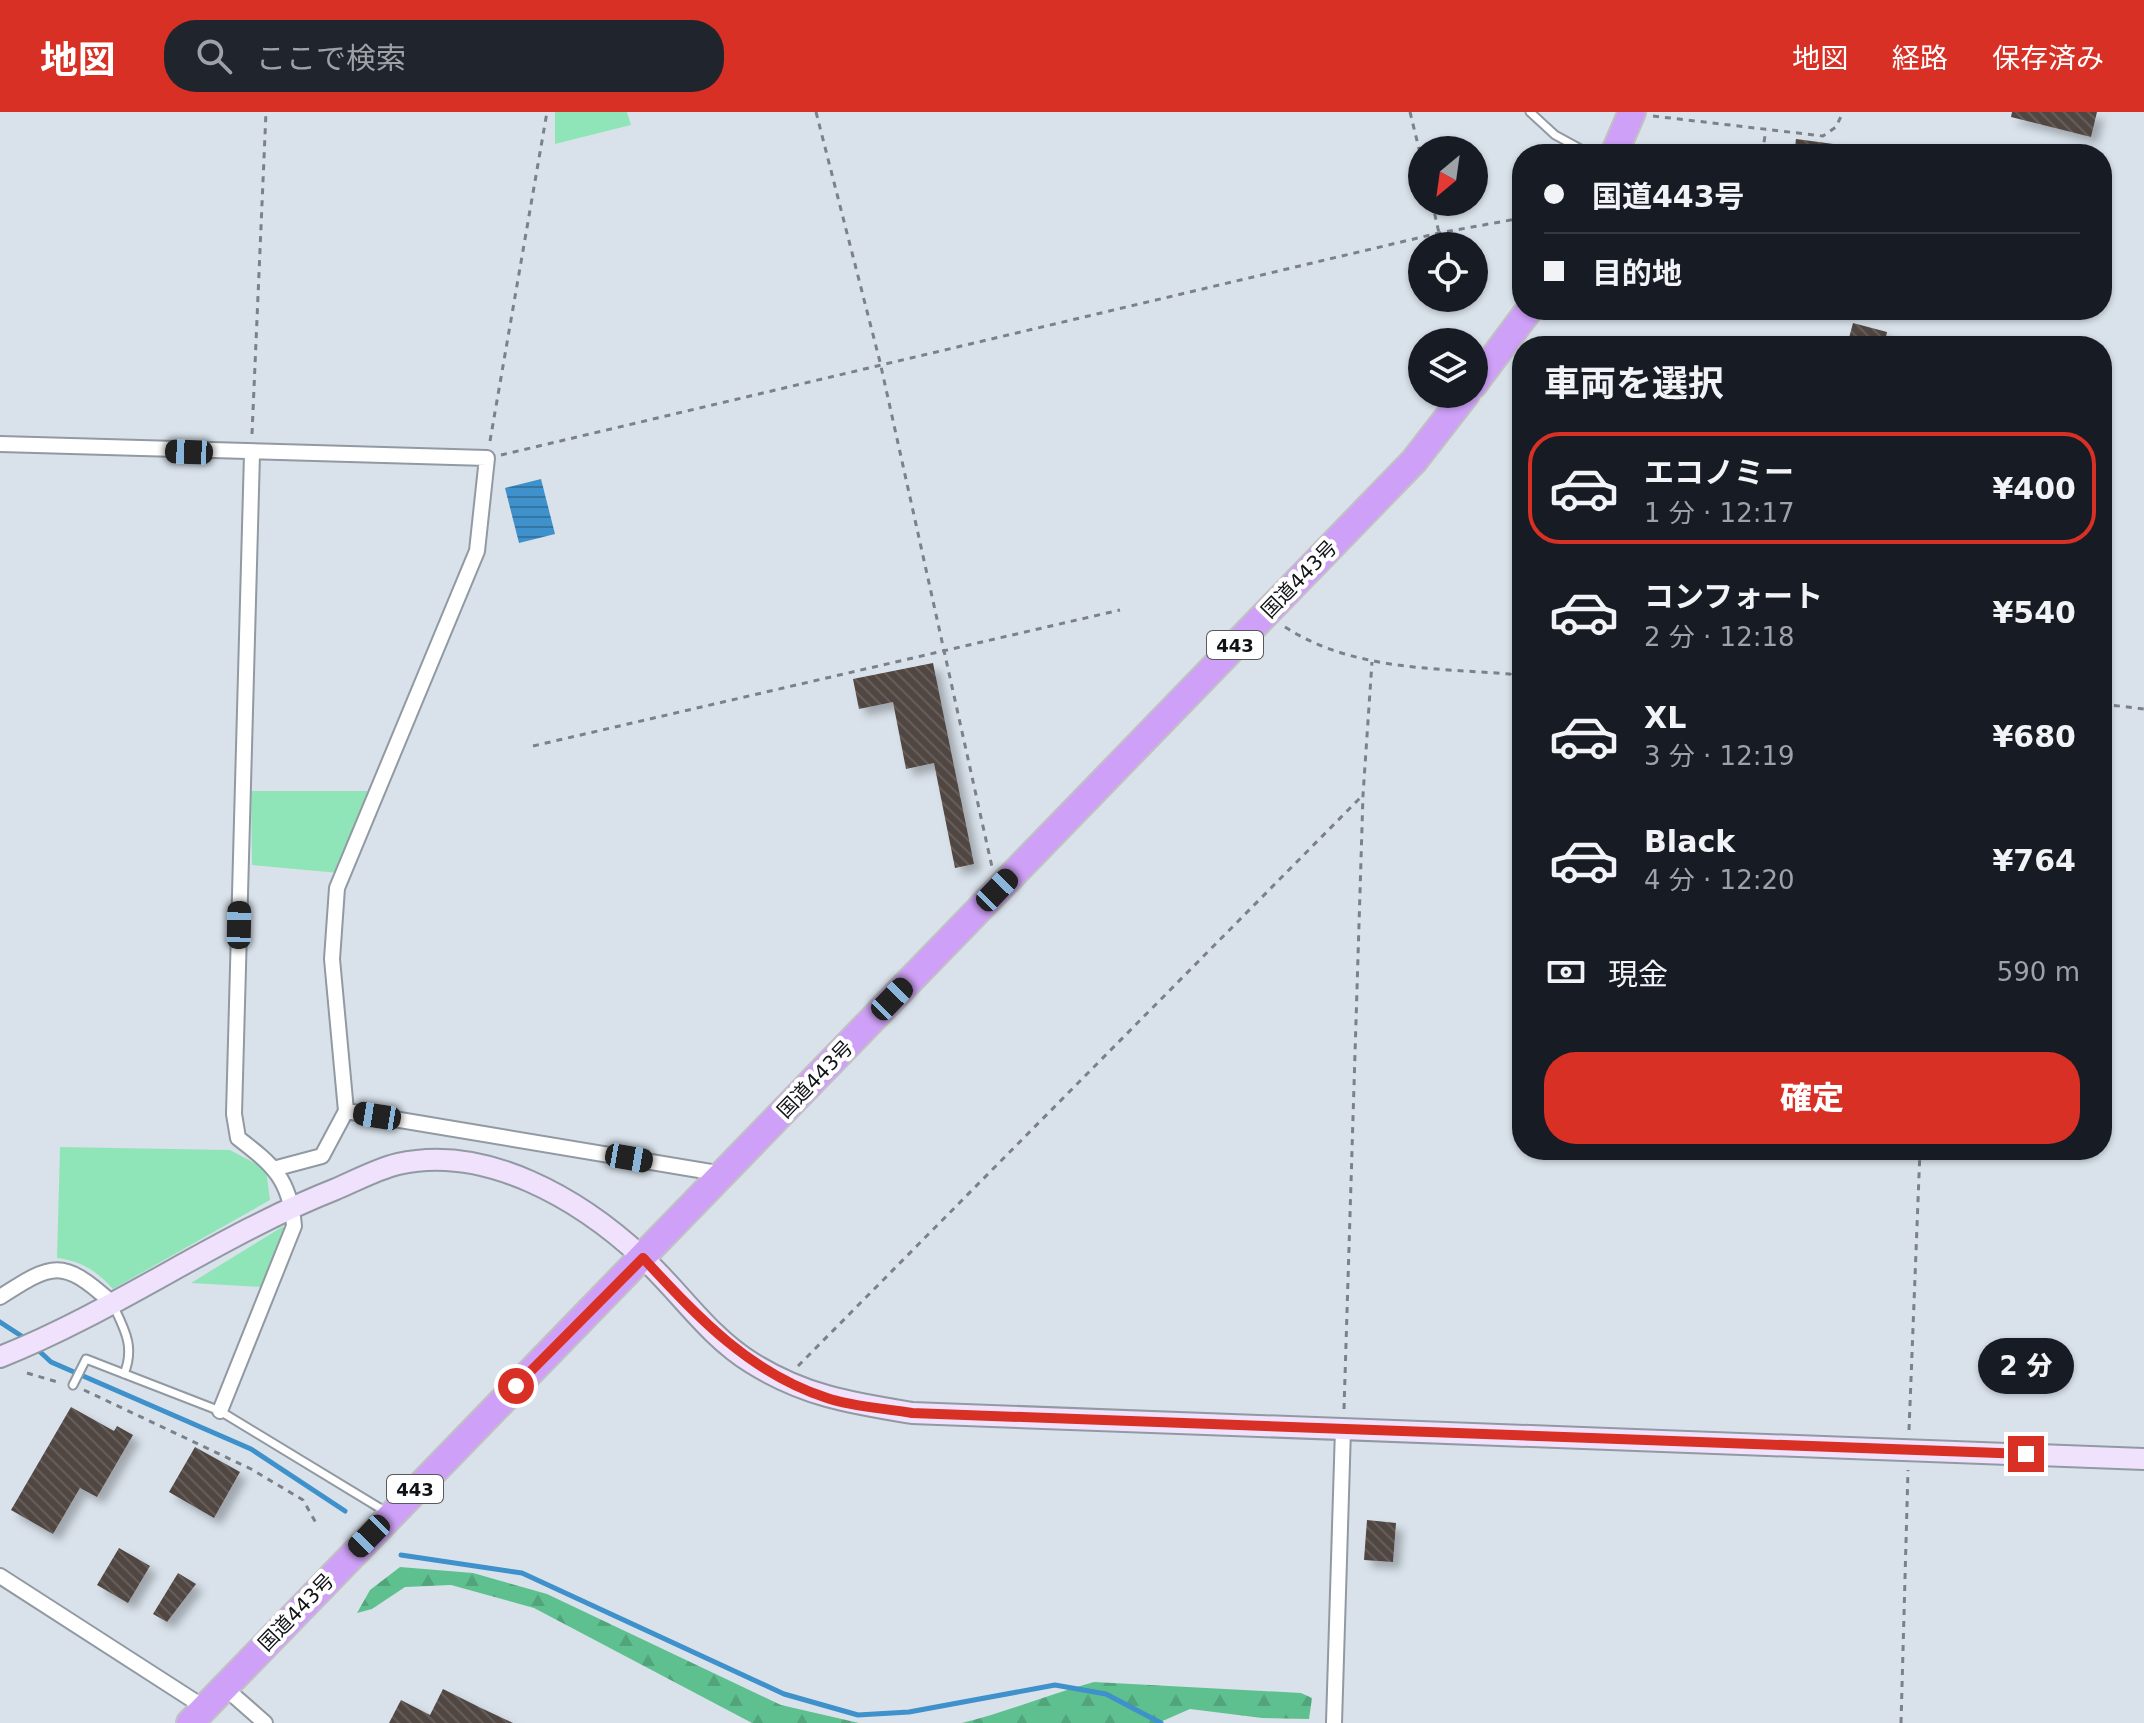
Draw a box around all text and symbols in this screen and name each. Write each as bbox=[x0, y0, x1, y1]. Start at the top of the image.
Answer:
search box bbox=[164, 20, 724, 92]
icon: search bbox=[192, 34, 236, 78]
text: 地図 bbox=[40, 38, 116, 82]
text: ここで検索 bbox=[256, 41, 406, 76]
text: 地図 bbox=[1792, 42, 1848, 75]
text: 経路 bbox=[1892, 42, 1948, 75]
text: 保存済み bbox=[1992, 42, 2104, 75]
north arrow bbox=[1408, 136, 1488, 216]
map controls bbox=[1408, 136, 1488, 408]
text: 国道443号 bbox=[1592, 179, 1745, 214]
button: locate bbox=[1408, 232, 1488, 312]
text: 目的地 bbox=[1592, 256, 1682, 291]
button: layers bbox=[1408, 328, 1488, 408]
text: 車両を選択 bbox=[1544, 363, 1724, 404]
car bbox=[165, 439, 213, 465]
icon: car bbox=[1548, 452, 1620, 524]
text: エコノミー bbox=[1644, 455, 1794, 490]
text: ¥400 bbox=[1993, 471, 2076, 506]
text: 1 分 · 12:17 bbox=[1644, 498, 1795, 528]
street label: 国道443号 bbox=[1256, 535, 1342, 623]
icon: car bbox=[1548, 576, 1620, 648]
text: コンフォート bbox=[1644, 579, 1823, 614]
text: ¥540 bbox=[1993, 595, 2076, 630]
text: 2 分 · 12:18 bbox=[1644, 622, 1795, 652]
road number: 443 bbox=[1207, 631, 1263, 659]
icon: car bbox=[1548, 700, 1620, 772]
text: XL bbox=[1644, 700, 1686, 735]
text: ¥680 bbox=[1993, 719, 2076, 754]
text: 3 分 · 12:19 bbox=[1644, 741, 1795, 771]
icon: car bbox=[1548, 824, 1620, 896]
text: Black bbox=[1644, 824, 1735, 859]
text: ¥764 bbox=[1993, 843, 2076, 878]
car bbox=[972, 864, 1022, 916]
text: 4 分 · 12:20 bbox=[1644, 865, 1795, 895]
car bbox=[227, 901, 251, 949]
icon: cash bbox=[1544, 950, 1588, 994]
text: 現金 bbox=[1608, 957, 1668, 992]
text: 590 m bbox=[1997, 957, 2080, 987]
car bbox=[867, 973, 917, 1025]
street label: 国道443号 bbox=[772, 1035, 858, 1123]
button: 確定 bbox=[1544, 1052, 2080, 1144]
car bbox=[351, 1100, 403, 1132]
car bbox=[603, 1142, 655, 1174]
callout: 2 分 bbox=[1978, 1338, 2074, 1394]
text: 2 分 bbox=[1999, 1351, 2053, 1381]
route start bbox=[498, 1368, 534, 1404]
route end bbox=[2008, 1436, 2044, 1472]
road number: 443 bbox=[387, 1475, 443, 1503]
car bbox=[344, 1510, 394, 1562]
street label: 国道443号 bbox=[253, 1568, 339, 1656]

